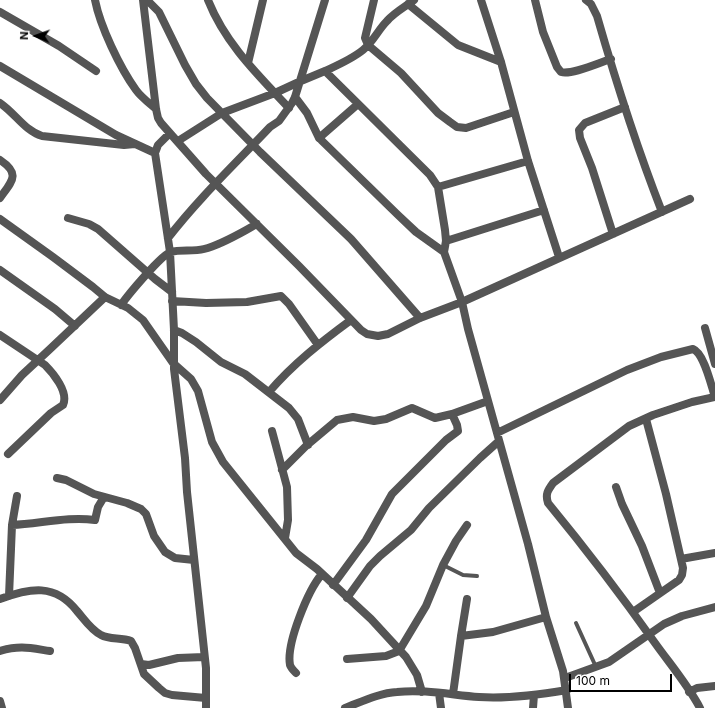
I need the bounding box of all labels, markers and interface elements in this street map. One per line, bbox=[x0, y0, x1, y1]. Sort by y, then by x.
north arrow bbox=[16, 16, 56, 56]
text: N bbox=[17, 31, 31, 40]
scale bar bbox=[571, 666, 674, 692]
text: 100 m bbox=[576, 673, 610, 688]

